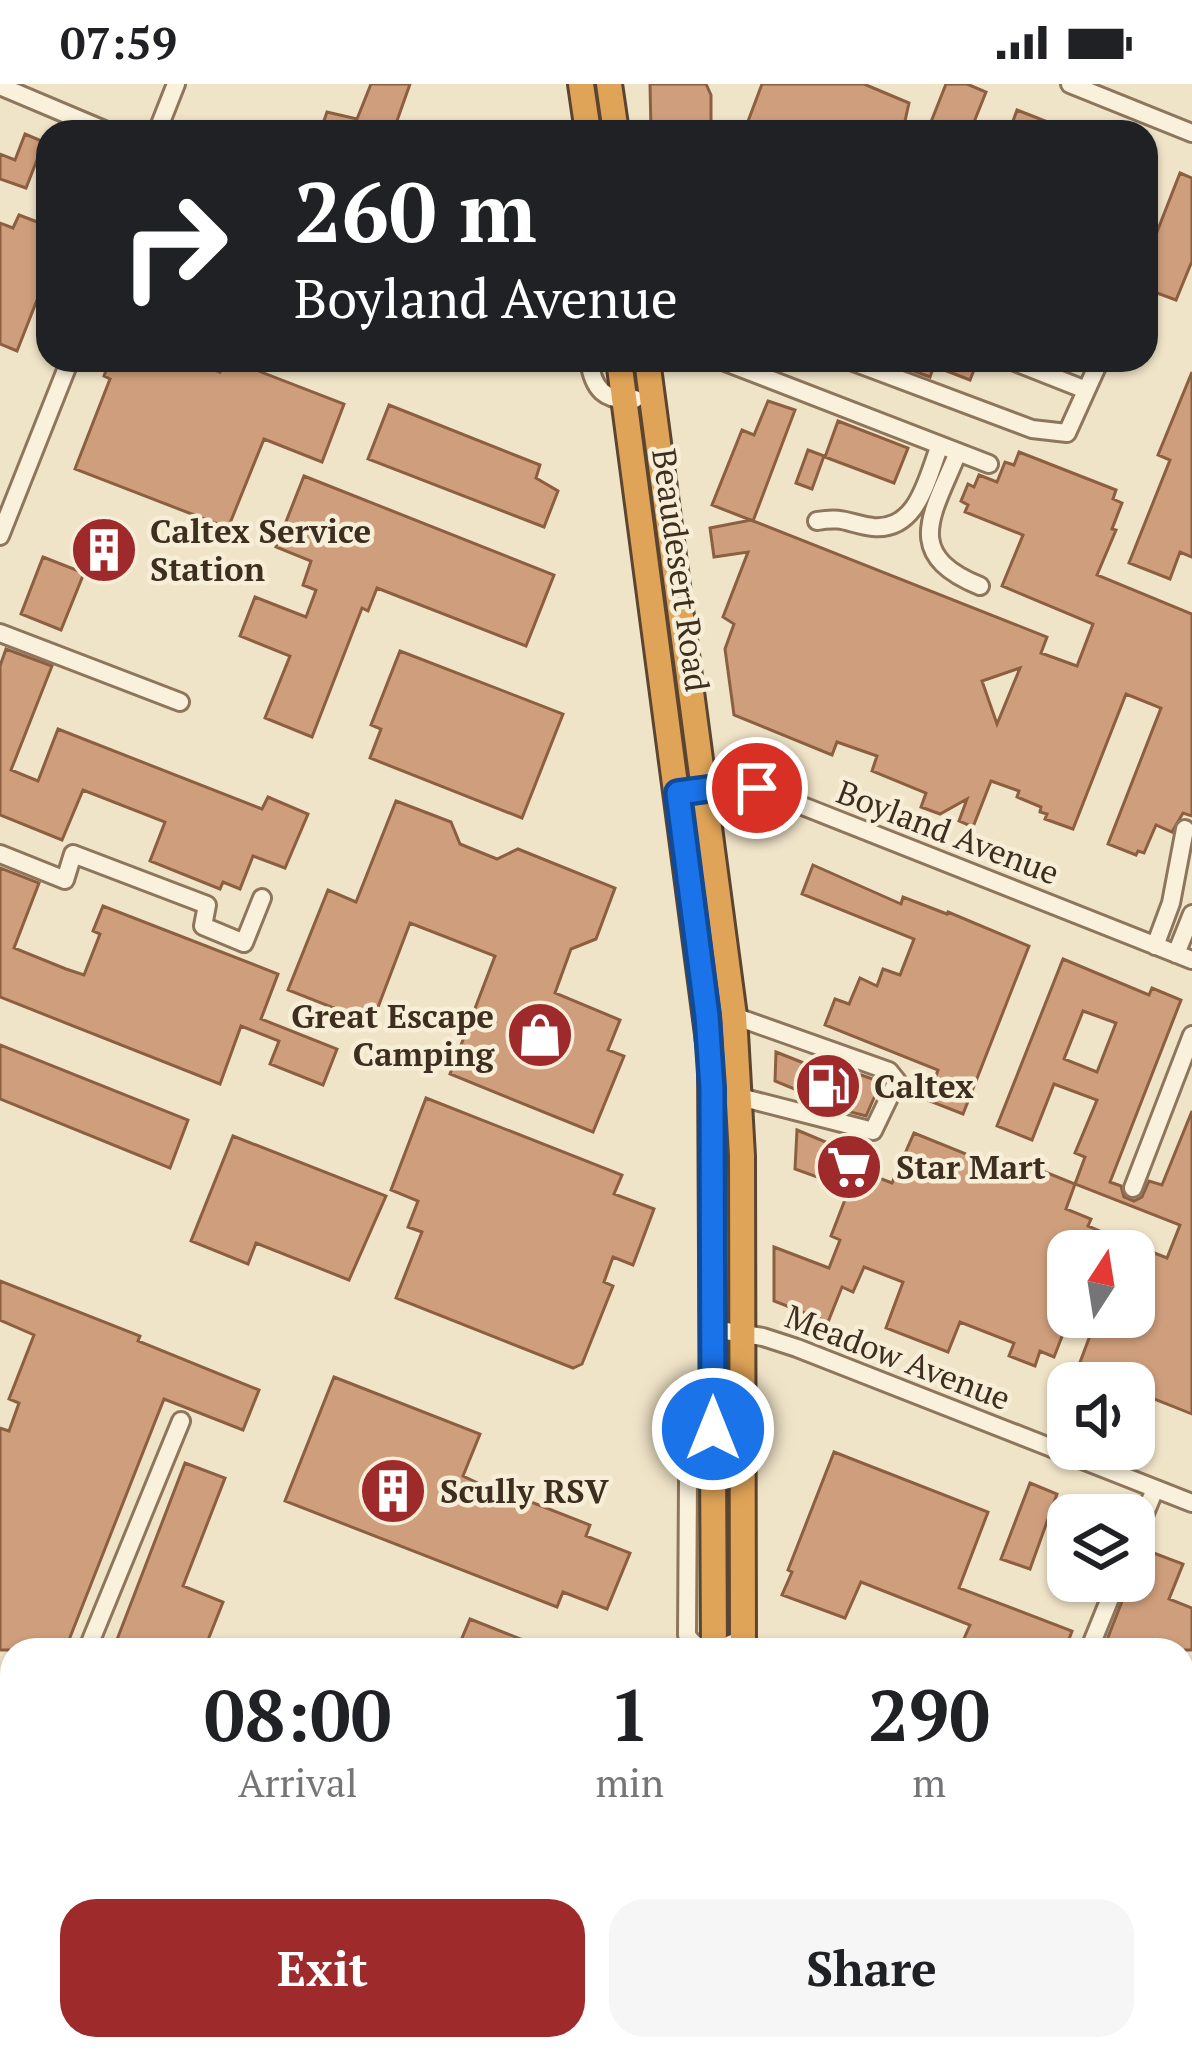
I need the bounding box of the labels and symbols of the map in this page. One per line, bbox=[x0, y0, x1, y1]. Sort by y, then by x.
street label: Beaudesert Road bbox=[643, 446, 720, 694]
place label: Caltex Service Station bbox=[150, 509, 371, 590]
building icon: Caltex Service Station bbox=[69, 515, 139, 585]
pin bbox=[706, 737, 808, 839]
street label: Boyland Avenue bbox=[831, 769, 1065, 894]
place label: Great Escape Camping bbox=[291, 994, 495, 1075]
shop icon: Great Escape Camping bbox=[505, 1000, 575, 1070]
fuel station icon: Caltex bbox=[793, 1051, 863, 1121]
place label: Caltex bbox=[874, 1064, 974, 1107]
supermarket icon: Star Mart bbox=[814, 1132, 884, 1202]
place label: Star Mart bbox=[896, 1145, 1046, 1188]
north arrow bbox=[1047, 1230, 1155, 1338]
street label: Meadow Avenue bbox=[780, 1294, 1017, 1419]
position arrow bbox=[650, 1366, 776, 1492]
building icon: Scully RSV bbox=[358, 1456, 428, 1526]
place label: Scully RSV bbox=[440, 1469, 610, 1512]

